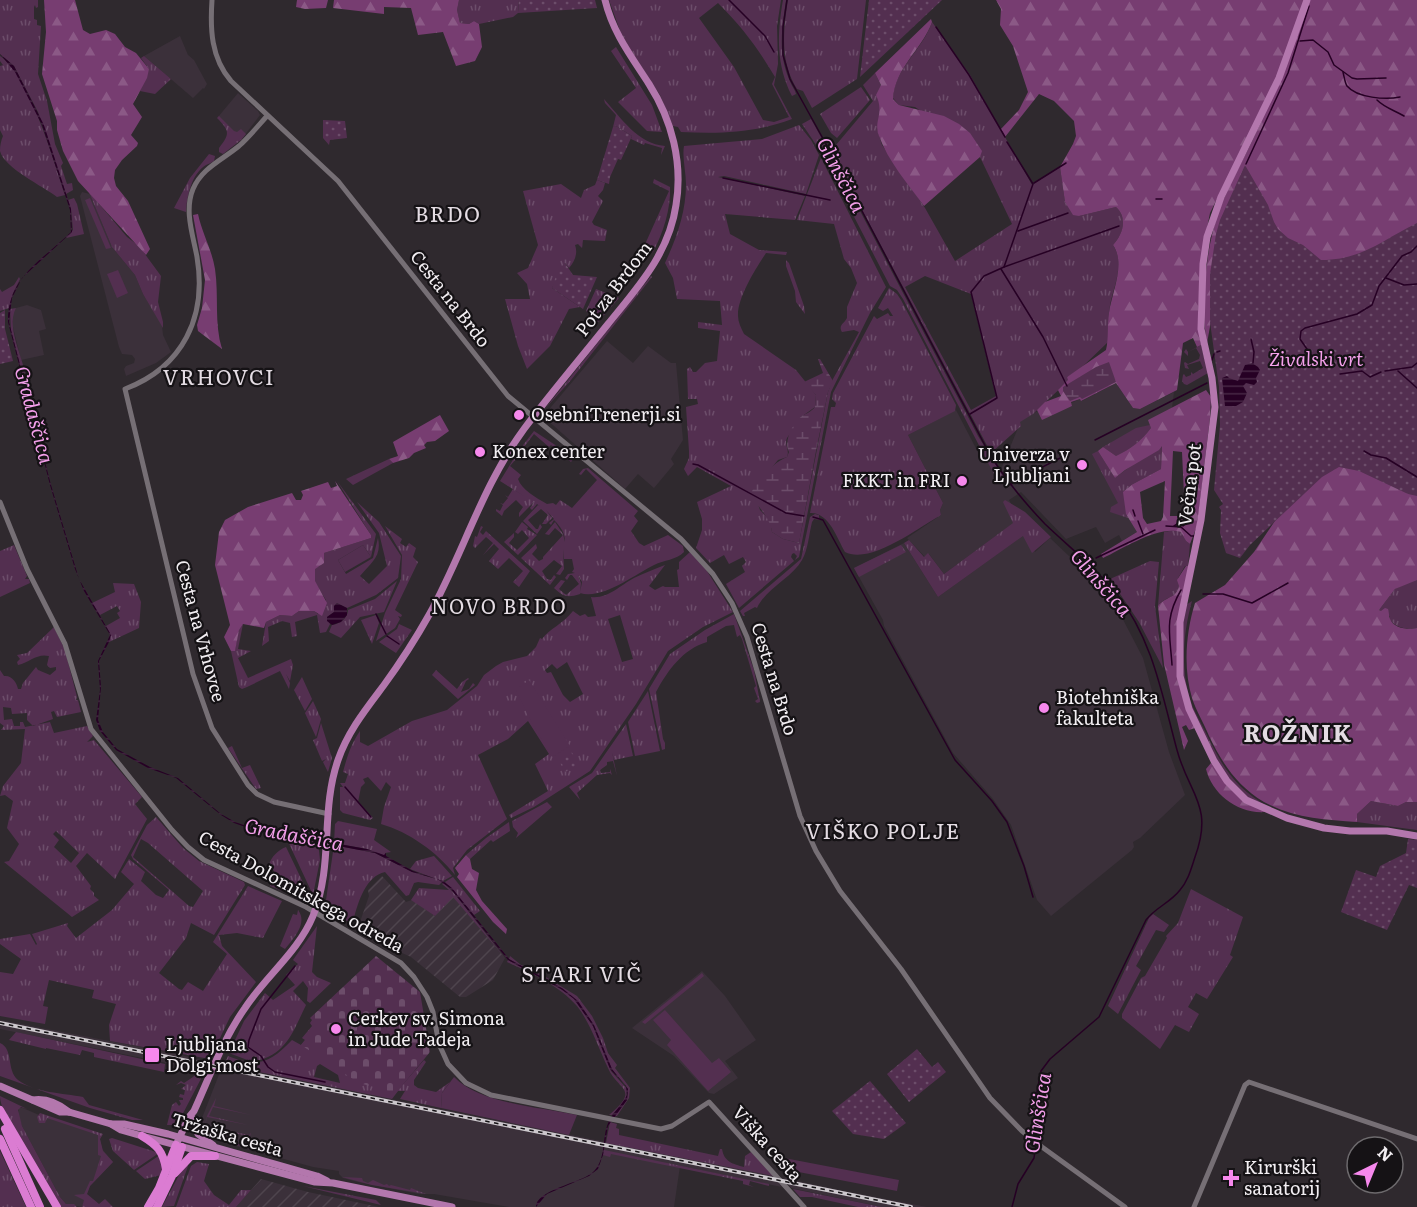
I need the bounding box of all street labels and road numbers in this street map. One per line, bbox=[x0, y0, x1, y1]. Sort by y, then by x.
street label: Pot za Brdom bbox=[568, 235, 658, 341]
street label: Cesta na Brdo bbox=[405, 244, 498, 352]
street label: Večna pot bbox=[1170, 441, 1207, 528]
street label: Cesta na Vrhovce bbox=[170, 557, 233, 705]
street label: Cesta na Brdo bbox=[745, 619, 805, 738]
street label: Cesta Dolomitskega odreda bbox=[194, 823, 410, 959]
street label: Viška cesta bbox=[727, 1099, 810, 1187]
street label: Tržaška cesta bbox=[169, 1105, 287, 1162]

